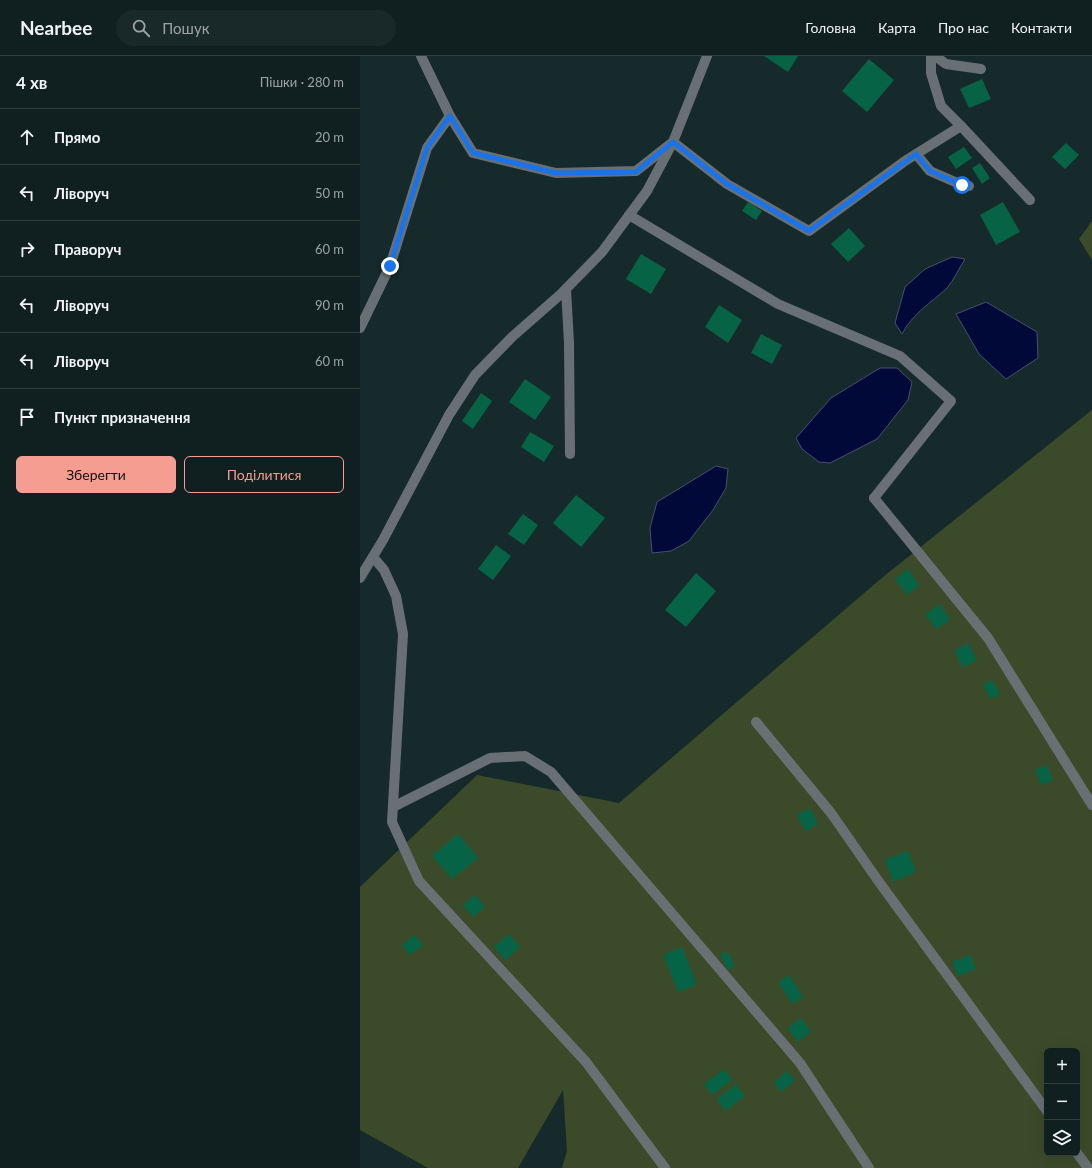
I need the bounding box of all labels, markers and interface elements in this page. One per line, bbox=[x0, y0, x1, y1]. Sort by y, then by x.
search box bbox=[116, 10, 396, 46]
text: Nearbee bbox=[20, 16, 92, 39]
icon: search bbox=[130, 17, 152, 39]
text: Пошук bbox=[162, 19, 209, 37]
text: Головна bbox=[805, 19, 856, 36]
text: Карта bbox=[878, 19, 916, 36]
text: Про нас bbox=[938, 19, 989, 36]
text: Контакти bbox=[1011, 19, 1072, 36]
text: 4 хв bbox=[16, 72, 47, 93]
text: Пішки · 280 m bbox=[260, 74, 344, 90]
icon: ahead bbox=[16, 126, 38, 148]
text: Прямо bbox=[54, 128, 100, 146]
text: 20 m bbox=[315, 129, 344, 145]
route start bbox=[953, 176, 971, 194]
icon: left bbox=[16, 182, 38, 204]
text: Ліворуч bbox=[54, 184, 109, 202]
text: 50 m bbox=[315, 185, 344, 201]
icon: right bbox=[16, 238, 38, 260]
text: Праворуч bbox=[54, 240, 121, 258]
text: 60 m bbox=[315, 241, 344, 257]
route end bbox=[381, 257, 399, 275]
icon: left bbox=[16, 294, 38, 316]
text: Ліворуч bbox=[54, 296, 109, 314]
text: 90 m bbox=[315, 297, 344, 313]
icon: left bbox=[16, 350, 38, 372]
text: Ліворуч bbox=[54, 352, 109, 370]
text: 60 m bbox=[315, 353, 344, 369]
icon: arrive bbox=[16, 406, 38, 428]
text: Пункт призначення bbox=[54, 408, 190, 426]
button: Зберегти bbox=[16, 456, 176, 493]
button: Поділитися bbox=[184, 456, 344, 493]
map controls bbox=[1044, 1048, 1080, 1156]
button: + bbox=[1044, 1048, 1080, 1084]
button: − bbox=[1044, 1084, 1080, 1120]
button: layers bbox=[1044, 1120, 1080, 1156]

